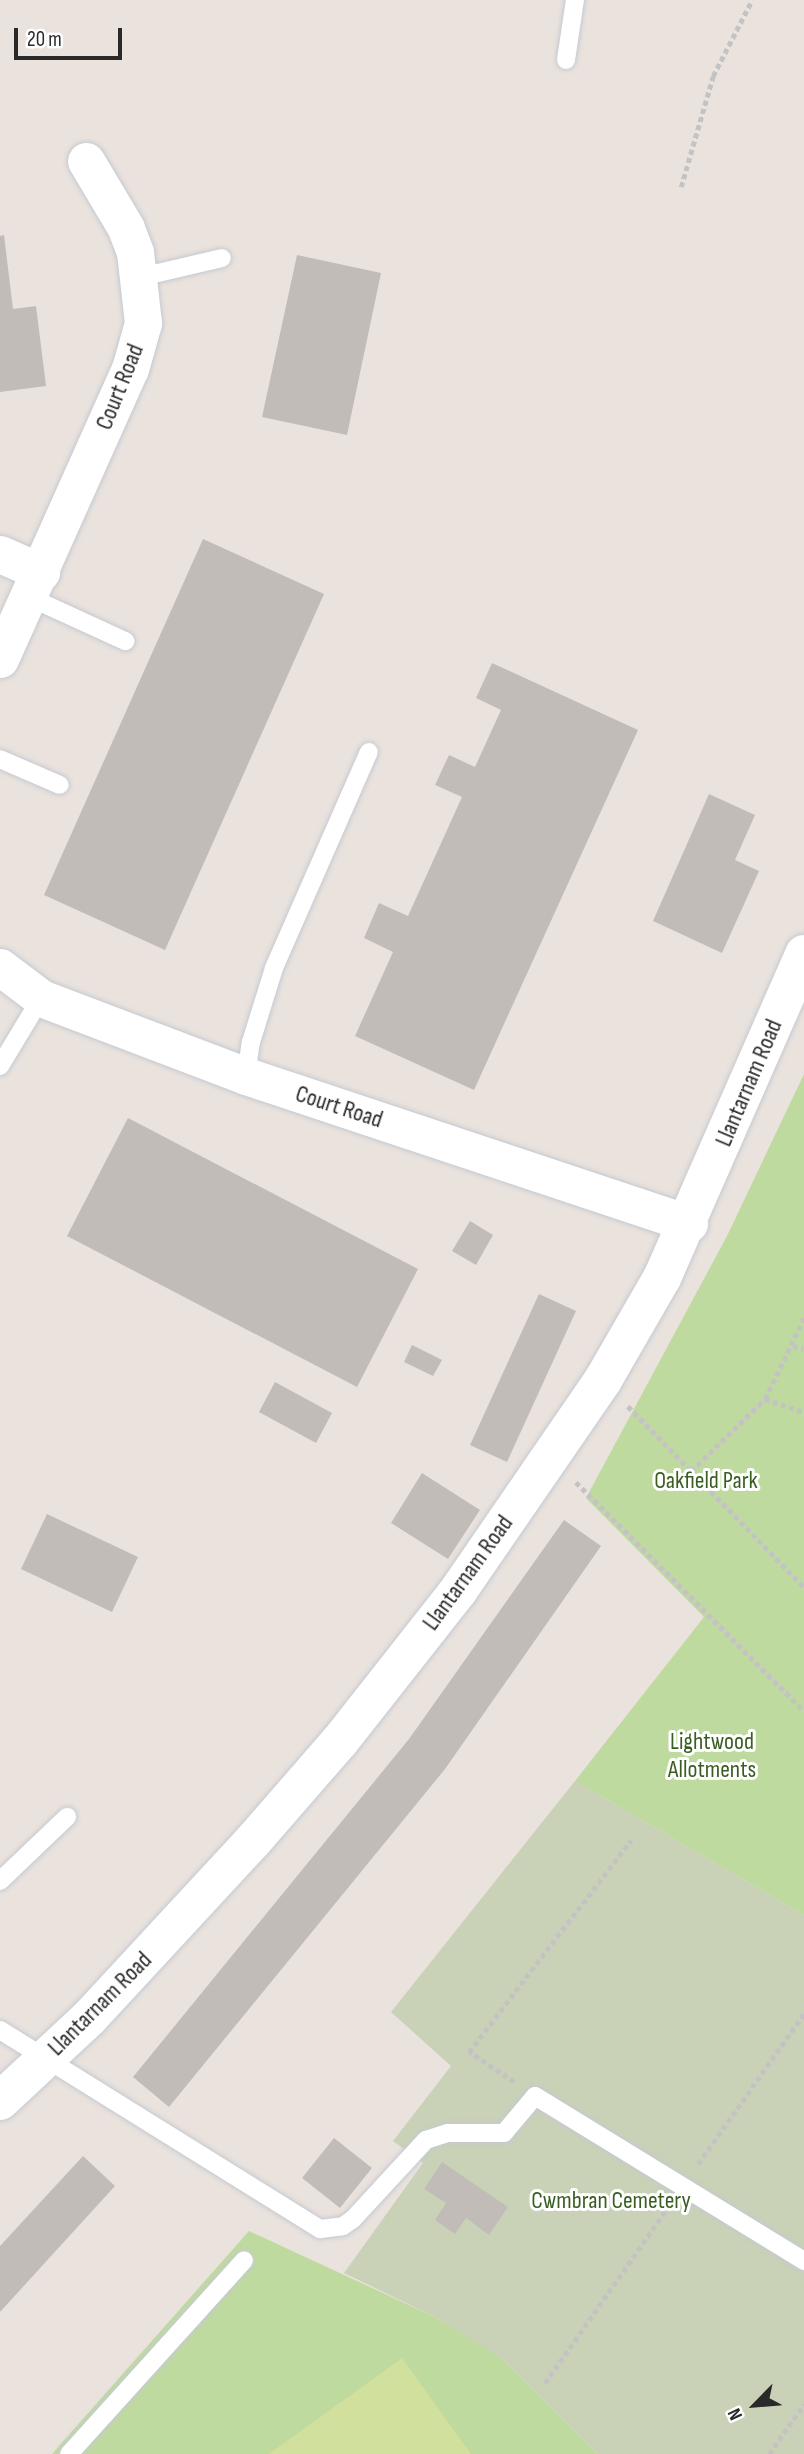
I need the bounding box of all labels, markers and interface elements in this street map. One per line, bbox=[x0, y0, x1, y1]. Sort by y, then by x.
scale bar bbox=[18, 14, 126, 58]
text: 20 m bbox=[27, 27, 62, 52]
street label: Court Road bbox=[90, 340, 150, 434]
street label: Llantarnam Road bbox=[709, 1015, 789, 1151]
street label: Court Road bbox=[292, 1079, 386, 1135]
park label: Oakfield Park bbox=[654, 1467, 758, 1495]
street label: Llantarnam Road bbox=[417, 1510, 519, 1636]
park label: Lightwood Allotments bbox=[668, 1728, 756, 1784]
street label: Llantarnam Road bbox=[42, 1946, 158, 2062]
park label: Cwmbran Cemetery bbox=[531, 2187, 691, 2215]
north arrow bbox=[720, 2370, 790, 2440]
text: N bbox=[723, 2405, 748, 2424]

